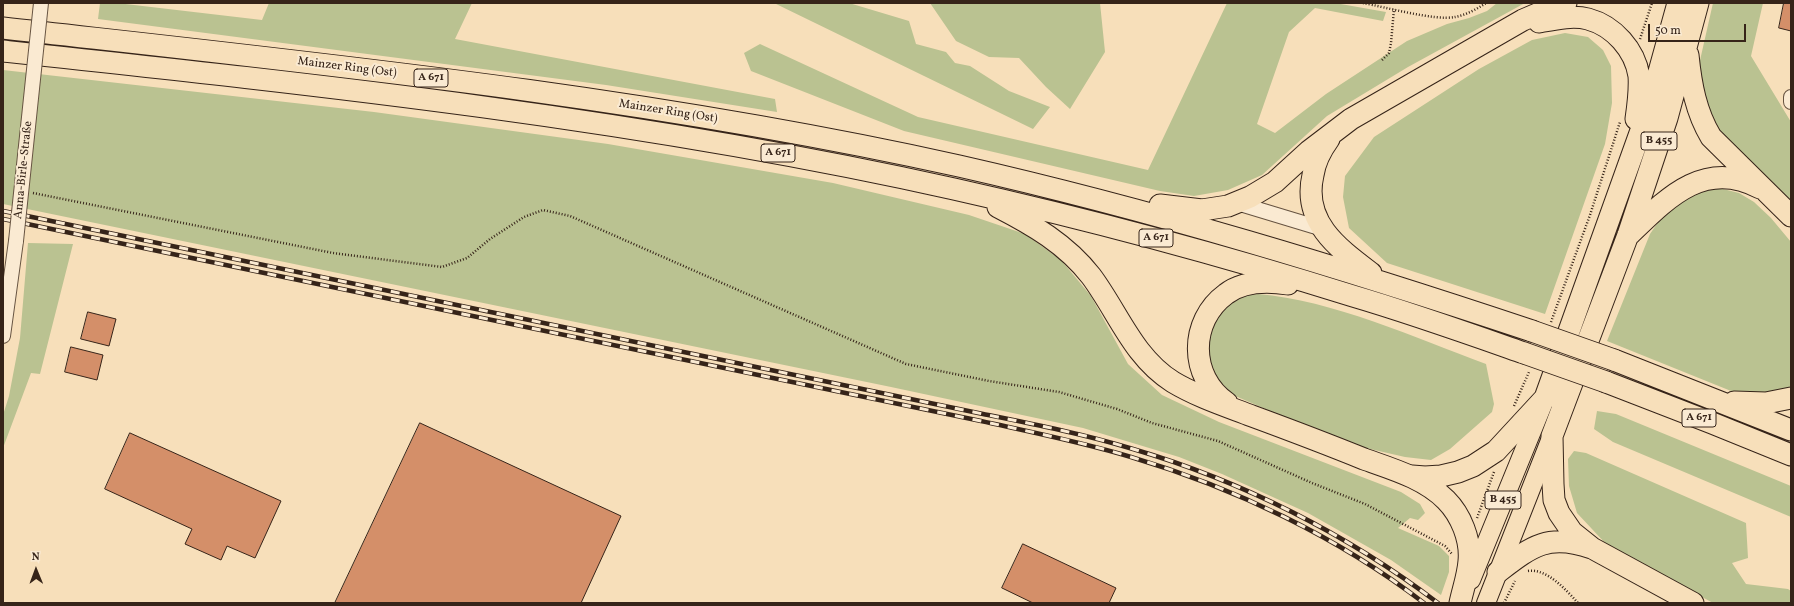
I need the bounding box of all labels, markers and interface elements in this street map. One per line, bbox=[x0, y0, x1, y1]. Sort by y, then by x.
scale bar bbox=[1650, 16, 1748, 42]
text: 50 m bbox=[1655, 23, 1681, 39]
street label: Mainzer Ring (Ost) bbox=[297, 55, 397, 81]
road number: A 671 bbox=[414, 69, 448, 87]
street label: Mainzer Ring (Ost) bbox=[618, 97, 718, 127]
street label: Anna-Birle-Straße bbox=[12, 120, 36, 220]
road number: B 455 bbox=[1641, 132, 1677, 150]
road number: A 671 bbox=[761, 144, 795, 162]
road number: A 671 bbox=[1139, 229, 1173, 247]
road number: A 671 bbox=[1682, 409, 1716, 427]
road number: B 455 bbox=[1485, 491, 1521, 509]
north arrow bbox=[16, 550, 56, 590]
text: N bbox=[32, 550, 40, 565]

